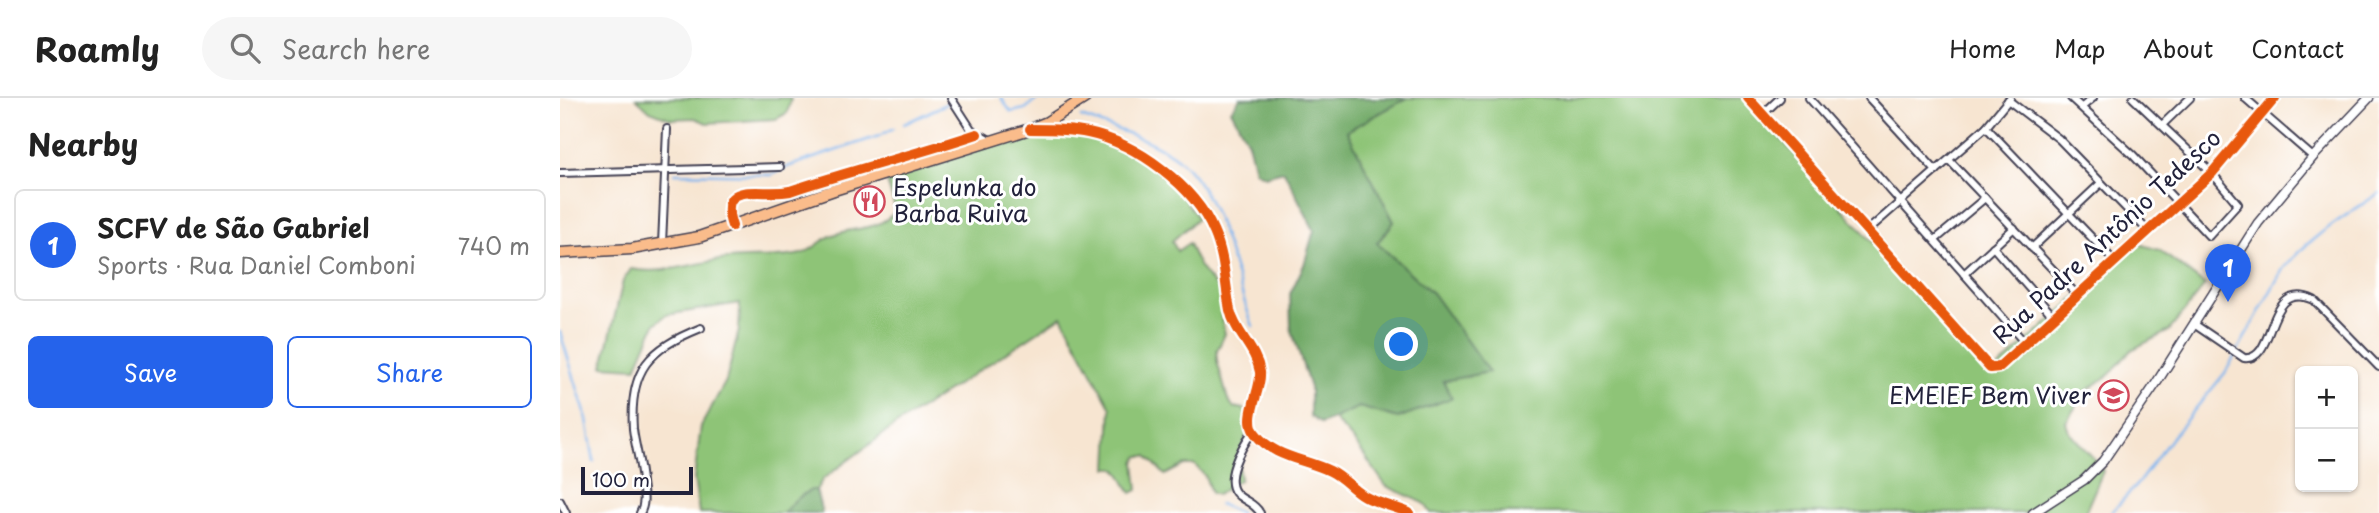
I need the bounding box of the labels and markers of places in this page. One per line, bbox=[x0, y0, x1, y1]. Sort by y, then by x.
place label: Espelunka do Barba Ruiva bbox=[893, 169, 1037, 230]
restaurant icon: Espelunka do Barba Ruiva bbox=[853, 184, 887, 218]
pin: 1 bbox=[2205, 244, 2251, 302]
place label: EMEIEF Bem Viver bbox=[1889, 377, 2092, 412]
school or university icon: EMEIEF Bem Viver bbox=[2097, 379, 2131, 413]

